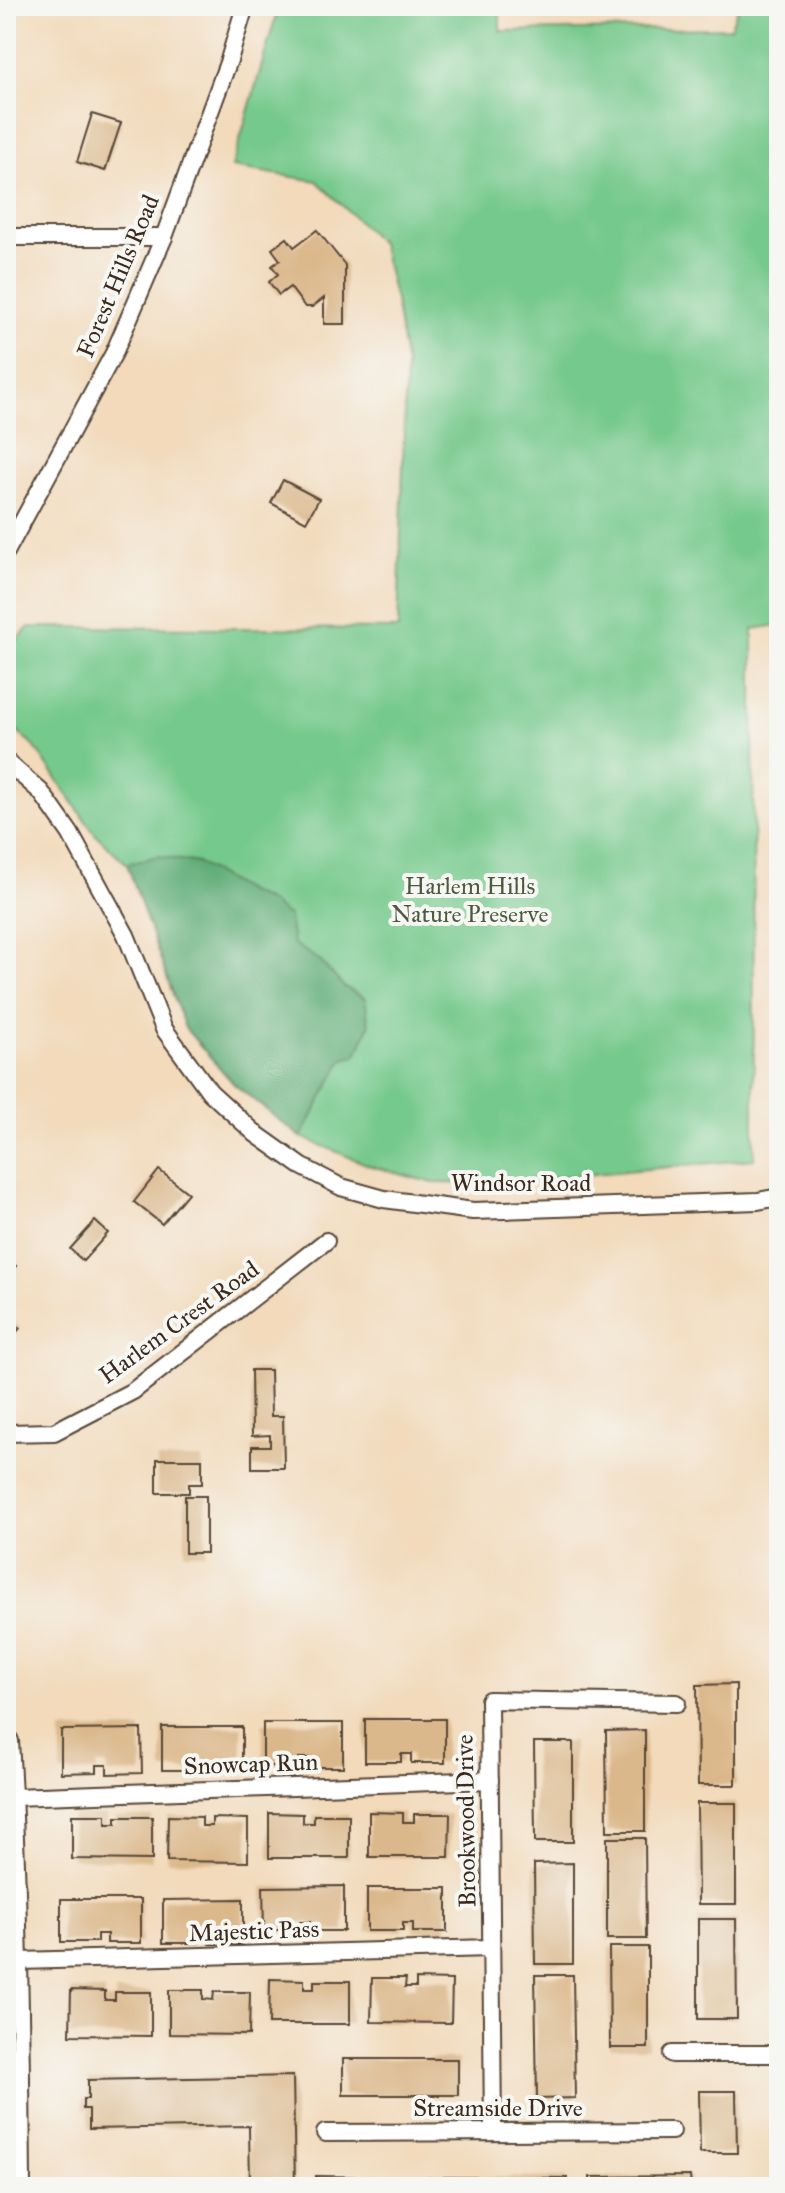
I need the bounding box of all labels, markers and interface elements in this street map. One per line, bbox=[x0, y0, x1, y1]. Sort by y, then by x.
street label: Forest Hills Road bbox=[70, 190, 166, 362]
park label: Harlem Hills Nature Preserve bbox=[392, 871, 548, 929]
street label: Windsor Road bbox=[451, 1168, 591, 1198]
street label: Harlem Crest Road bbox=[93, 1254, 265, 1390]
street label: Brookwood Drive bbox=[449, 1734, 483, 1908]
street label: Snowcap Run bbox=[183, 1747, 319, 1781]
street label: Majestic Pass bbox=[188, 1914, 320, 1948]
street label: Streamside Drive bbox=[413, 2093, 583, 2123]

